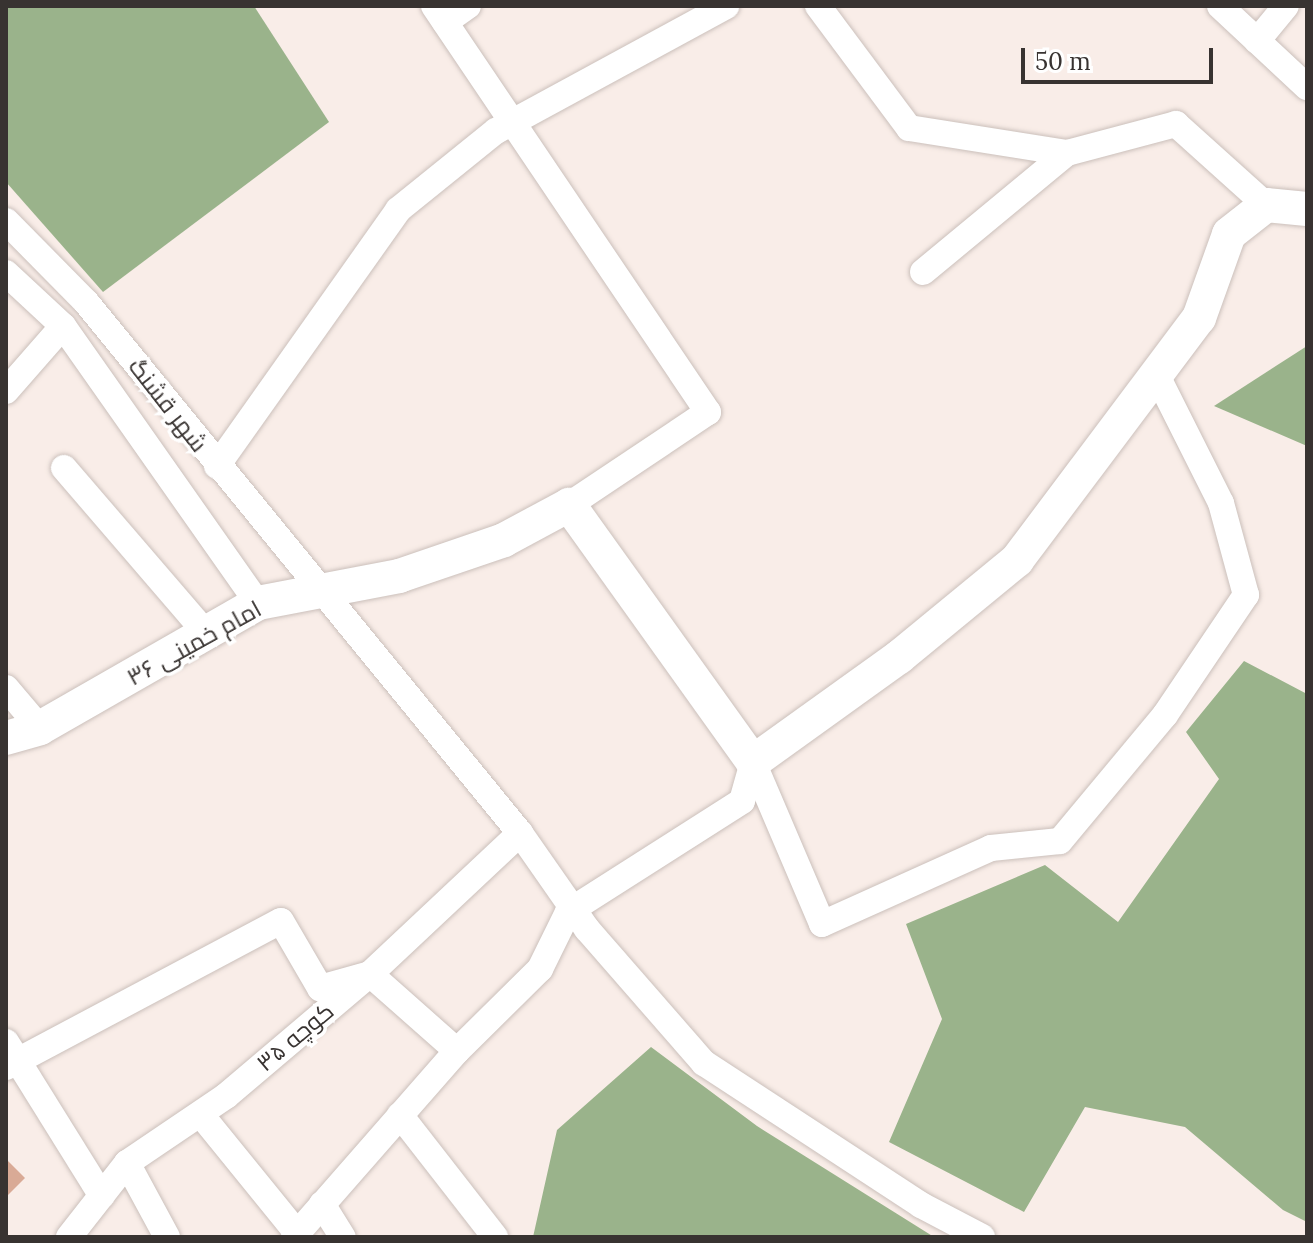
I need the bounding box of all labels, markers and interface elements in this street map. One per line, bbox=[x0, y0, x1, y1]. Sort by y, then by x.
scale bar bbox=[1025, 32, 1217, 82]
text: 50 m bbox=[1035, 46, 1091, 77]
street label: شهر قشنگ bbox=[122, 352, 214, 458]
street label: ۳۶ امام خمینی bbox=[122, 594, 266, 692]
street label: کوچه ۳۵ bbox=[251, 996, 339, 1078]

